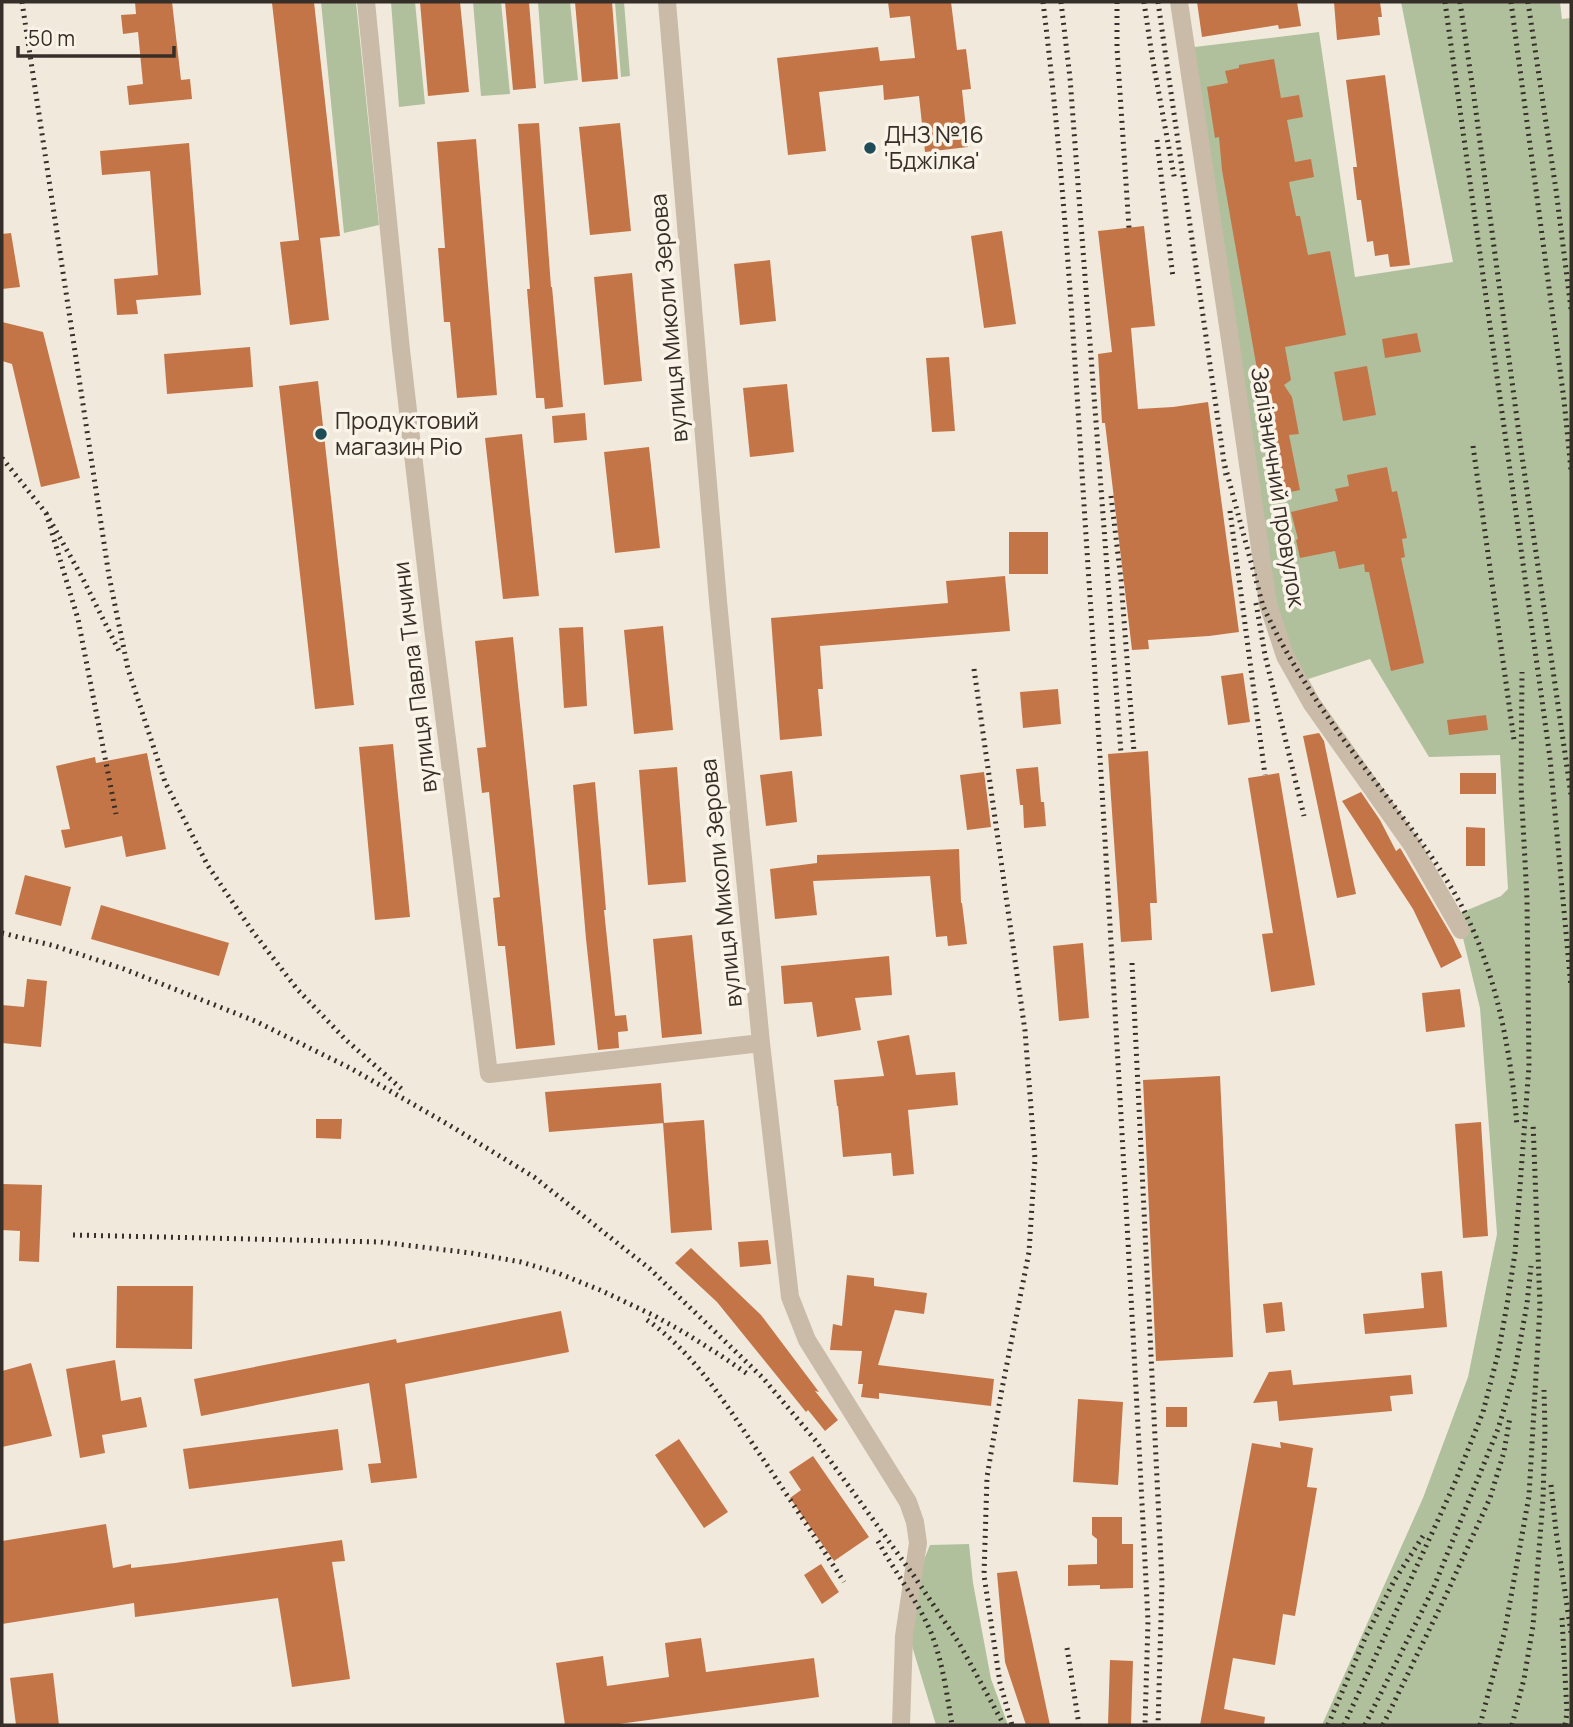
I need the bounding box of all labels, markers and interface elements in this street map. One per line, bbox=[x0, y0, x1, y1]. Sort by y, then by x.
scale bar bbox=[18, 14, 173, 58]
text: 50 m bbox=[28, 24, 75, 52]
place label: ДНЗ №16 'Бджілка' bbox=[884, 118, 984, 176]
marker: ДНЗ №16 'Бджілка' bbox=[862, 140, 878, 156]
street label: вулиця Миколи Зерова bbox=[641, 192, 695, 444]
street label: Залізничний провулок bbox=[1244, 364, 1314, 610]
place label: Продуктовий магазин Ріо bbox=[335, 404, 479, 462]
marker: Продуктовий магазин Ріо bbox=[313, 426, 329, 442]
street label: вулиця Павла Тичини bbox=[384, 560, 444, 794]
street label: вулиця Миколи Зерова bbox=[691, 757, 749, 1009]

